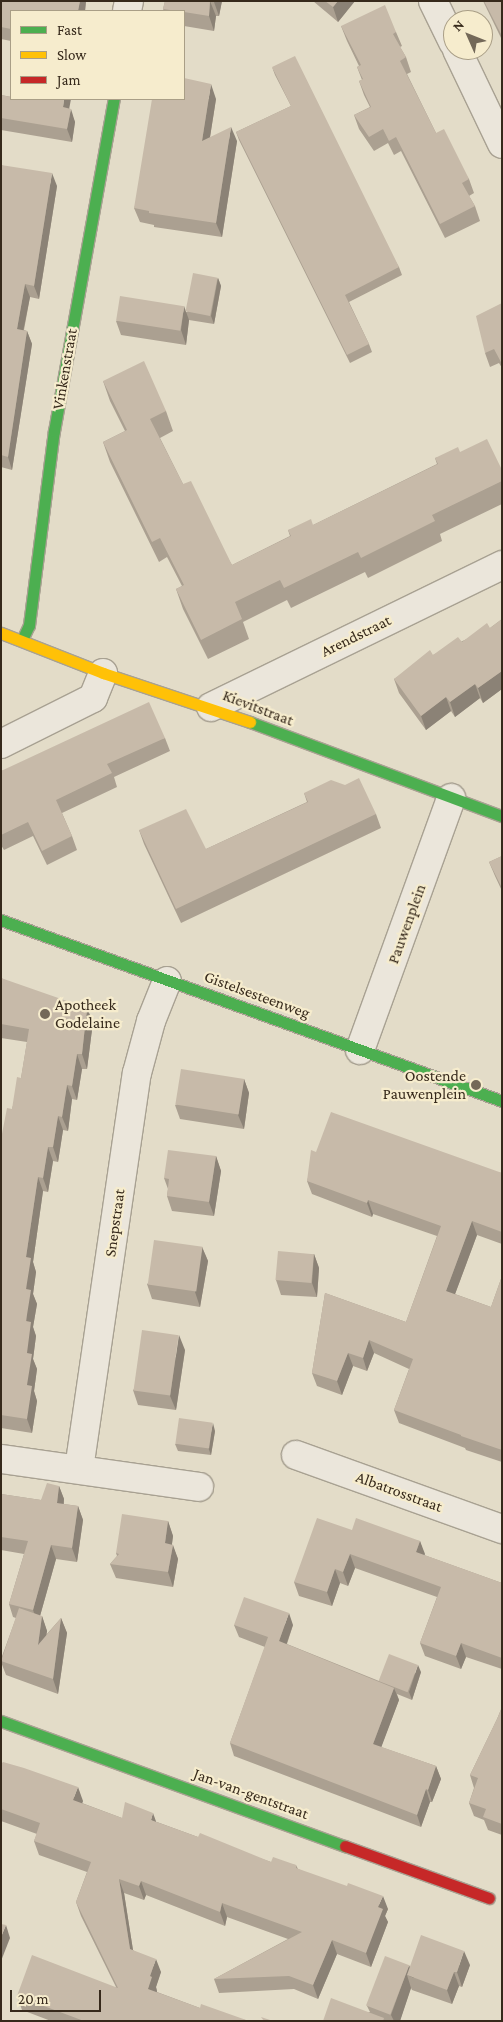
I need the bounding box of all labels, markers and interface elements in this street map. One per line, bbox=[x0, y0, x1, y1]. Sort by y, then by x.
legend bbox=[10, 10, 185, 100]
north arrow bbox=[443, 10, 493, 60]
text: N bbox=[449, 16, 467, 34]
text: Fast bbox=[57, 22, 82, 38]
text: Slow bbox=[57, 47, 86, 63]
text: Jam bbox=[57, 72, 80, 88]
street label: Vinkenstraat bbox=[48, 327, 82, 411]
street label: Arendstraat bbox=[318, 611, 394, 661]
street label: Kievitstraat bbox=[220, 686, 296, 730]
street label: Pauwenplein bbox=[384, 882, 430, 966]
street label: Gistelsesteenweg bbox=[202, 967, 312, 1023]
place label: Apotheek Godelaine bbox=[55, 995, 120, 1033]
marker: Apotheek Godelaine bbox=[39, 1008, 51, 1020]
place label: Oostende Pauwenplein bbox=[383, 1066, 466, 1104]
marker: Oostende Pauwenplein bbox=[470, 1079, 482, 1091]
street label: Snepstraat bbox=[101, 1188, 129, 1258]
street label: Albatrosstraat bbox=[353, 1467, 445, 1517]
street label: Jan-van-gentstraat bbox=[191, 1764, 311, 1824]
scale bar bbox=[12, 1980, 104, 2012]
text: 20 m bbox=[18, 1991, 49, 2007]

